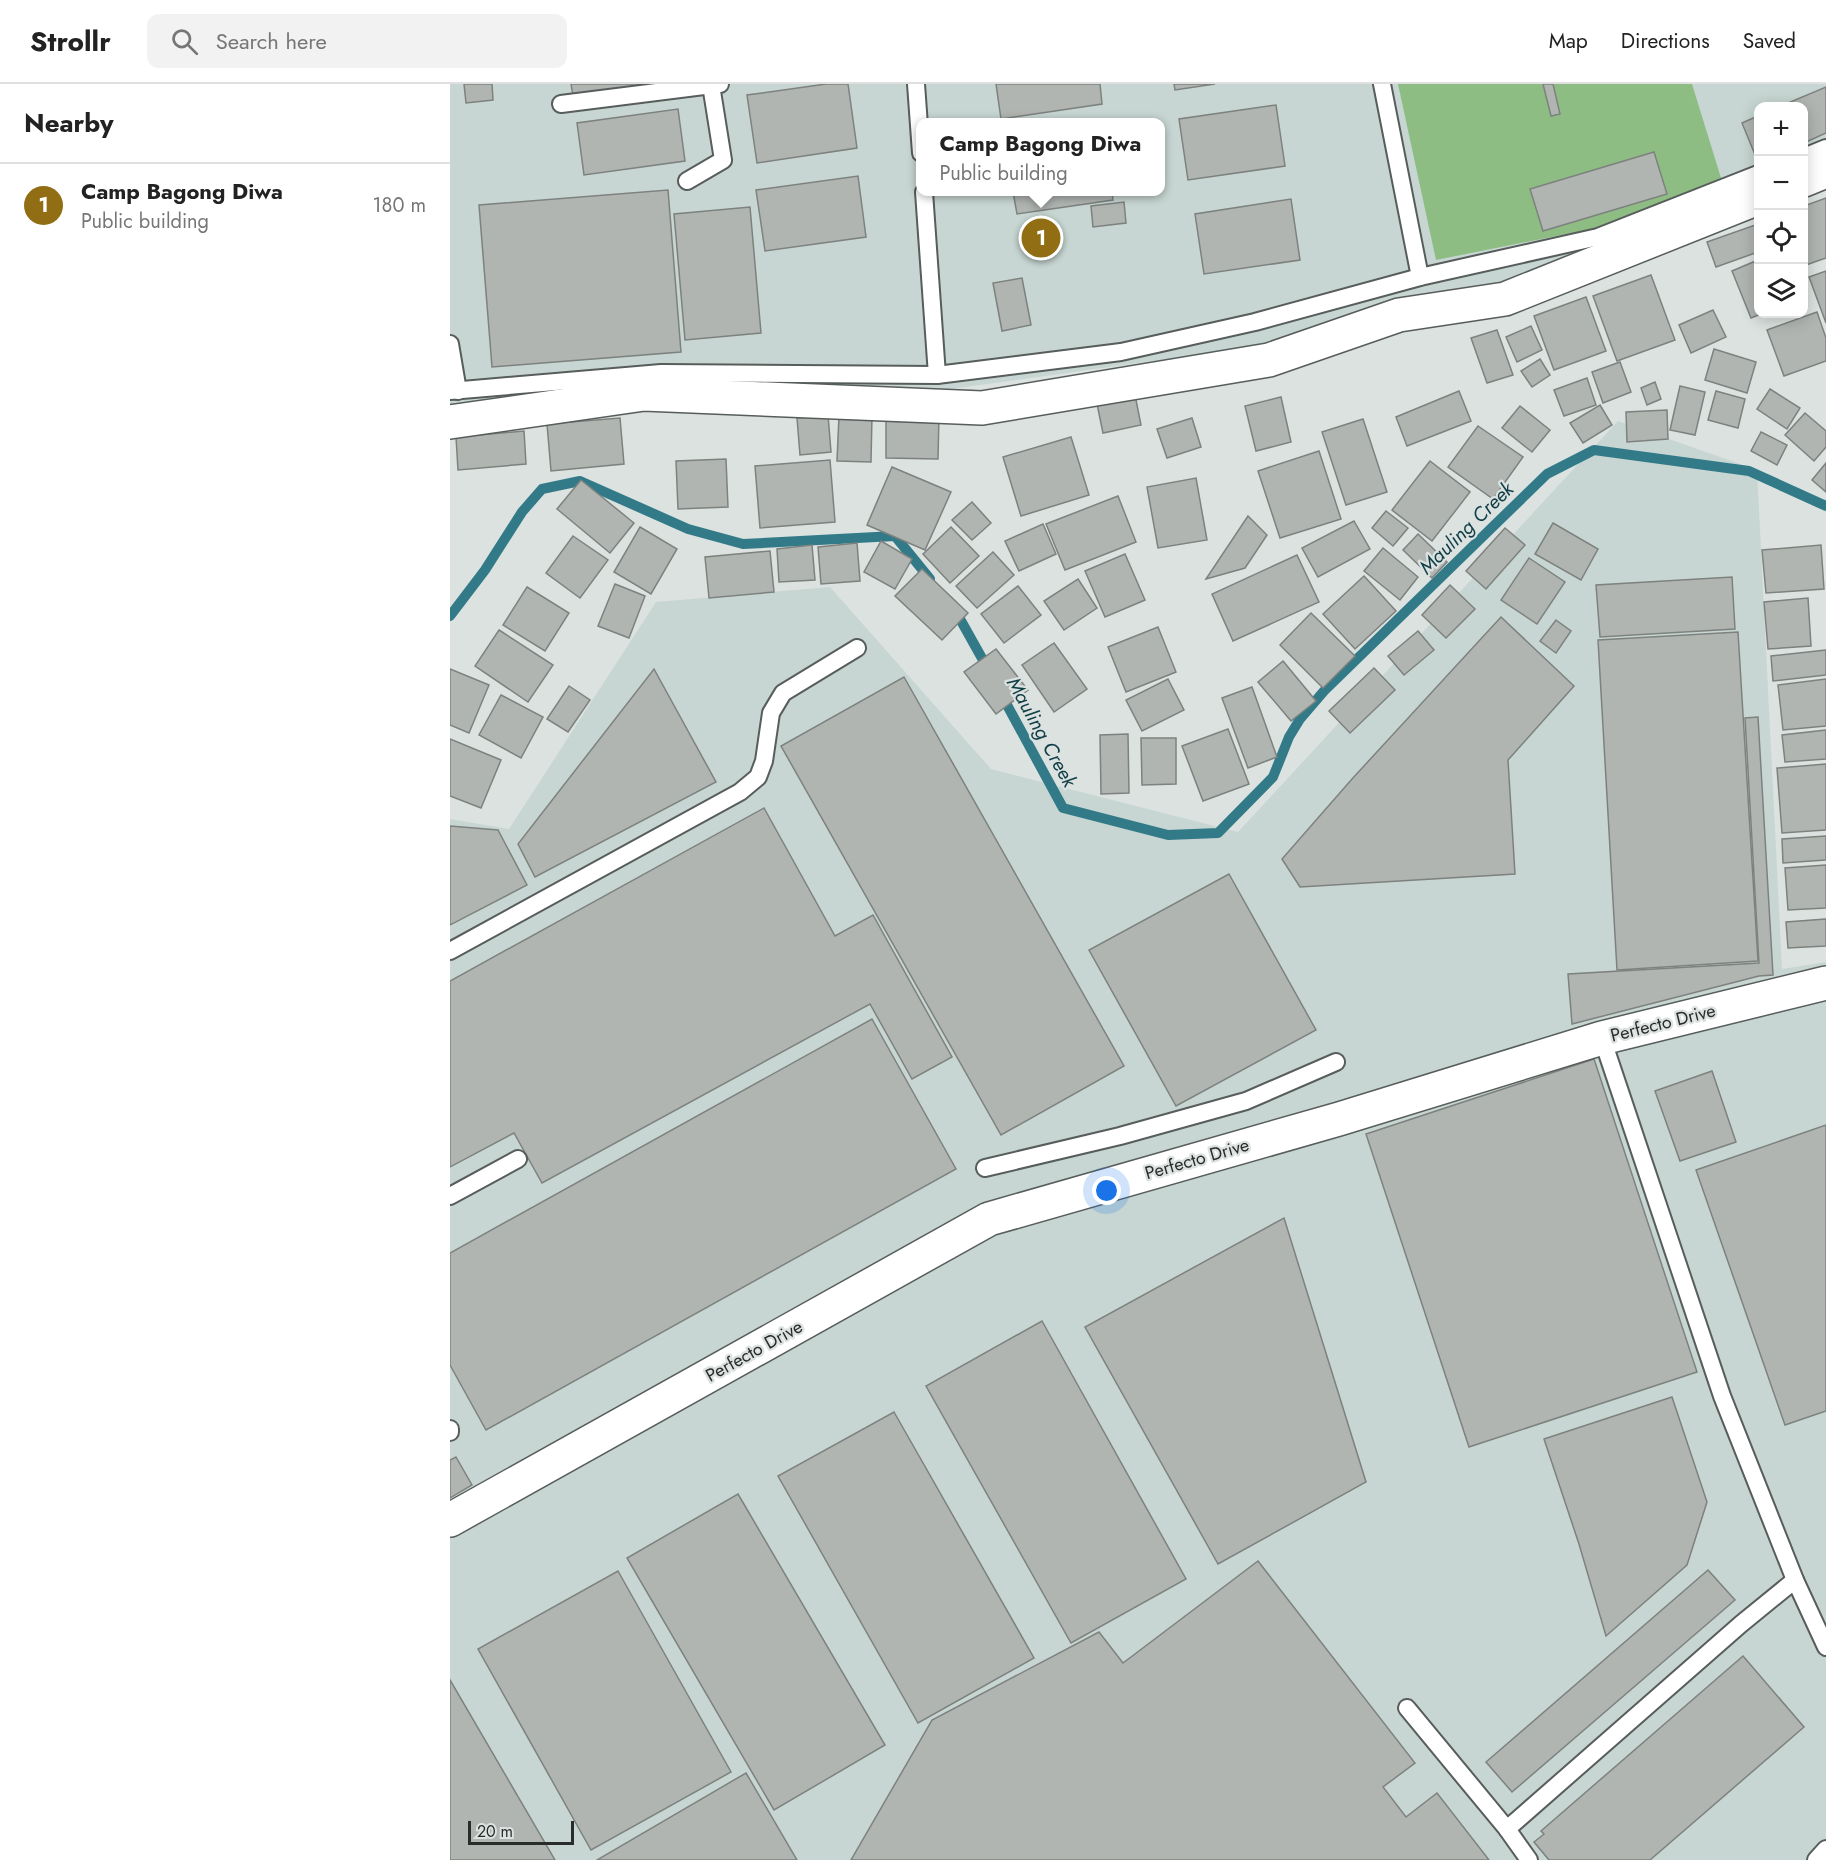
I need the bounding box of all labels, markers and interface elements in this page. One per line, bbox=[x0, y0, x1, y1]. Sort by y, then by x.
search box bbox=[147, 14, 567, 68]
text: Strollr bbox=[30, 21, 111, 62]
icon: search bbox=[168, 25, 201, 58]
text: Search here bbox=[216, 25, 327, 57]
text: Map bbox=[1549, 26, 1588, 56]
text: Directions bbox=[1621, 26, 1710, 56]
text: Saved bbox=[1743, 26, 1796, 56]
map controls bbox=[1754, 102, 1808, 318]
button: + bbox=[1754, 102, 1808, 156]
text: Nearby bbox=[24, 104, 113, 142]
popup bbox=[916, 118, 1165, 196]
text: Camp Bagong Diwa bbox=[940, 127, 1141, 159]
button: − bbox=[1754, 156, 1808, 210]
text: Public building bbox=[940, 159, 1068, 188]
text: Camp Bagong Diwa bbox=[81, 175, 283, 207]
text: 1 bbox=[38, 191, 49, 220]
text: 180 m bbox=[372, 191, 426, 220]
text: Public building bbox=[81, 207, 209, 236]
button: locate bbox=[1754, 210, 1808, 264]
pin: 1 bbox=[1022, 216, 1060, 260]
button: layers bbox=[1754, 264, 1808, 318]
water label: Mauling Creek bbox=[1412, 475, 1521, 581]
water label: Mauling Creek bbox=[999, 672, 1085, 794]
street label: Perfecto Drive bbox=[1608, 997, 1718, 1049]
street label: Perfecto Drive bbox=[1142, 1132, 1252, 1186]
your location bbox=[1092, 1176, 1121, 1205]
street label: Perfecto Drive bbox=[701, 1314, 807, 1388]
scale bar bbox=[468, 1818, 574, 1846]
text: 20 m bbox=[477, 1820, 513, 1843]

